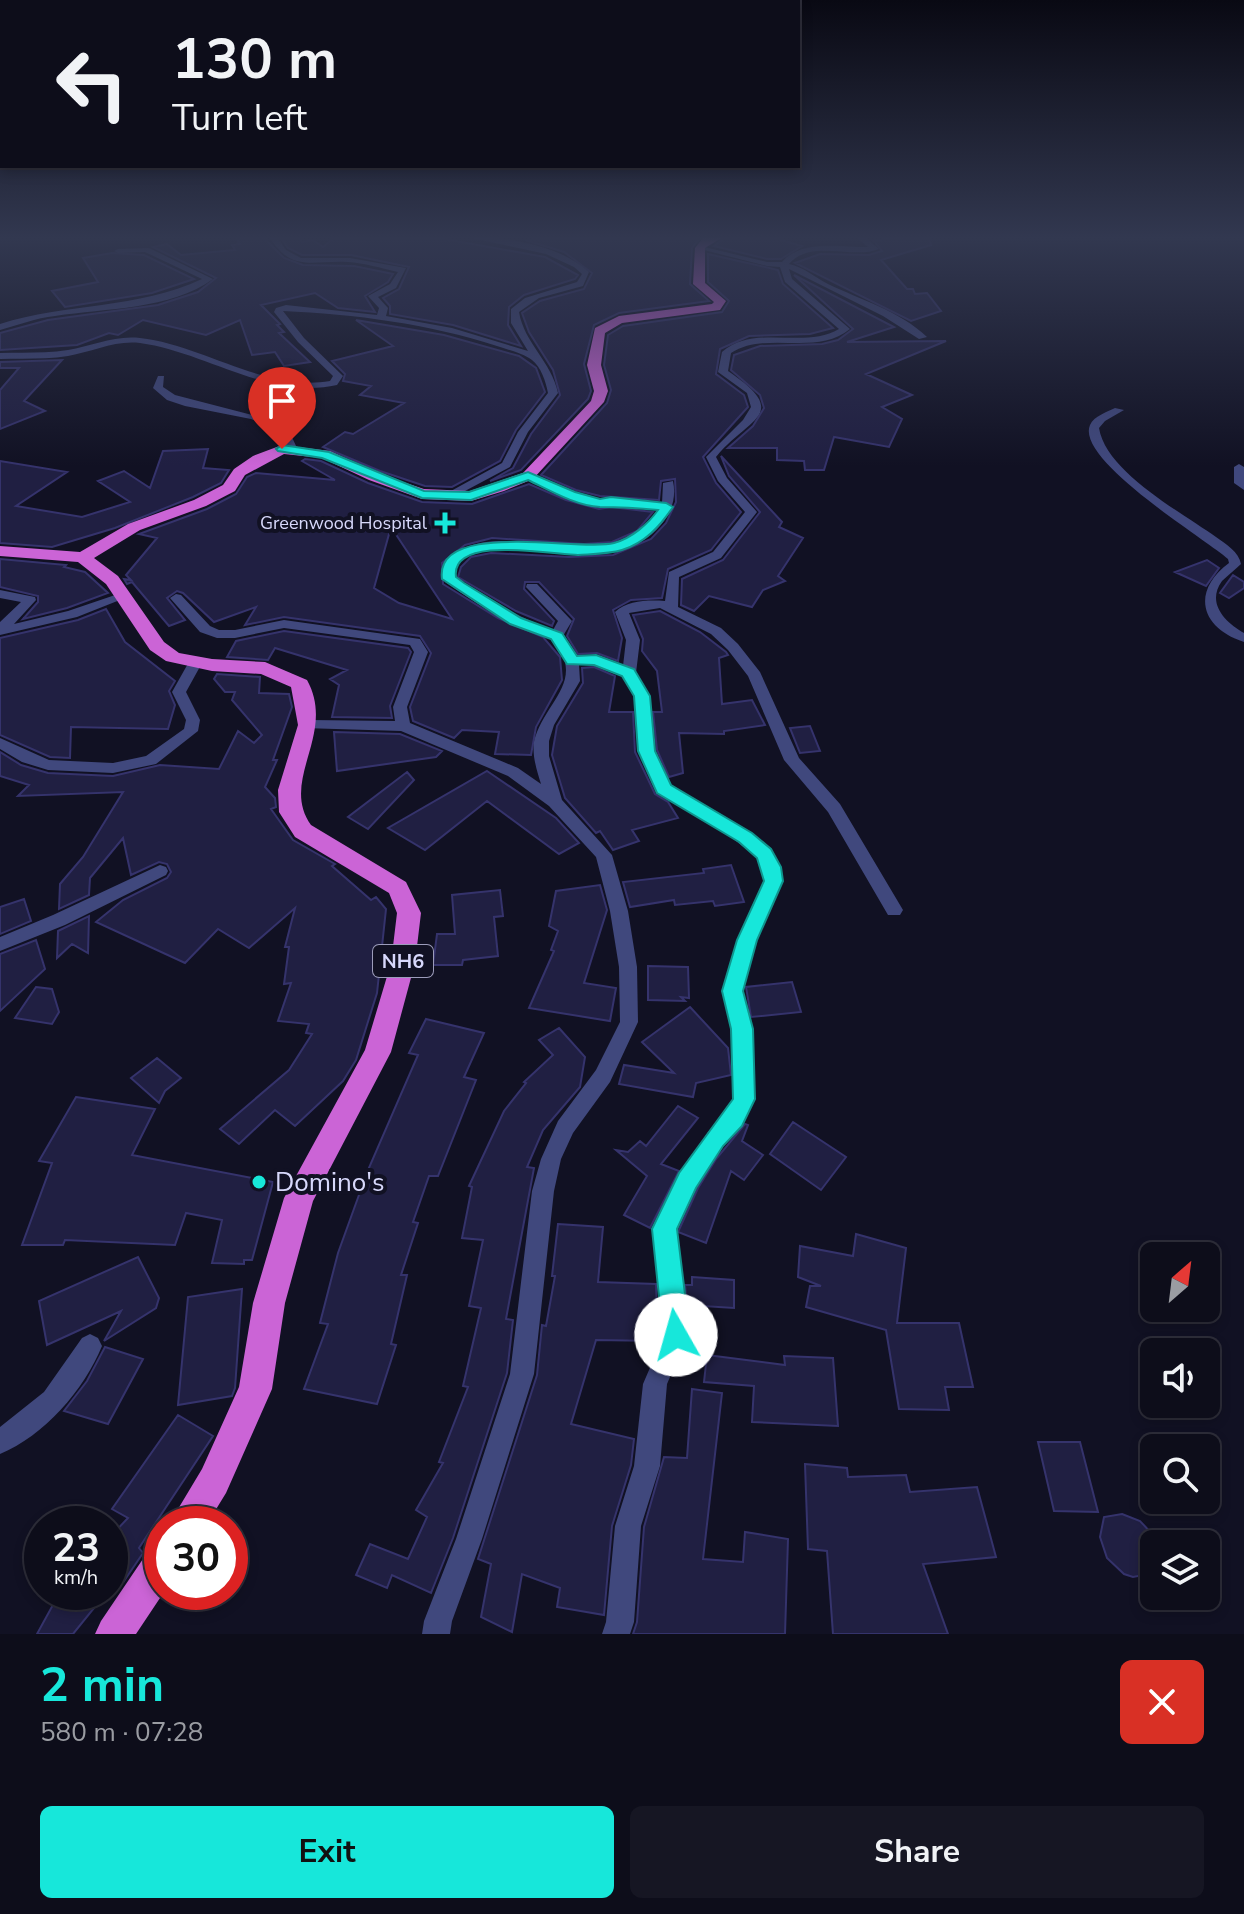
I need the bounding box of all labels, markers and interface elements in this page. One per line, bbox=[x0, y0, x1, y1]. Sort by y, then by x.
text: 130 m bbox=[172, 21, 337, 98]
icon: left bbox=[40, 32, 144, 136]
text: Turn left bbox=[172, 94, 307, 143]
pin bbox=[248, 367, 316, 449]
icon: arrive bbox=[260, 379, 304, 423]
place label: Greenwood Hospital bbox=[260, 511, 428, 535]
marker: Greenwood Hospital bbox=[434, 512, 456, 534]
road number: NH6 bbox=[373, 945, 433, 977]
place label: Domino's bbox=[275, 1165, 385, 1200]
marker: Domino's bbox=[250, 1173, 268, 1191]
north arrow bbox=[1140, 1242, 1220, 1322]
map controls bbox=[1140, 1242, 1220, 1610]
position arrow bbox=[634, 1293, 718, 1377]
button: sound bbox=[1140, 1338, 1220, 1418]
button: search bbox=[1140, 1434, 1220, 1514]
speed limit sign: 30 bbox=[144, 1506, 248, 1610]
text: 23 bbox=[52, 1521, 100, 1575]
button: layers bbox=[1140, 1530, 1220, 1610]
text: km/h bbox=[54, 1564, 98, 1591]
text: 2 min bbox=[40, 1652, 164, 1718]
button: close bbox=[1120, 1660, 1204, 1744]
text: 580 m · 07:28 bbox=[40, 1715, 203, 1750]
button: Exit bbox=[40, 1806, 614, 1898]
button: Share bbox=[630, 1806, 1204, 1898]

